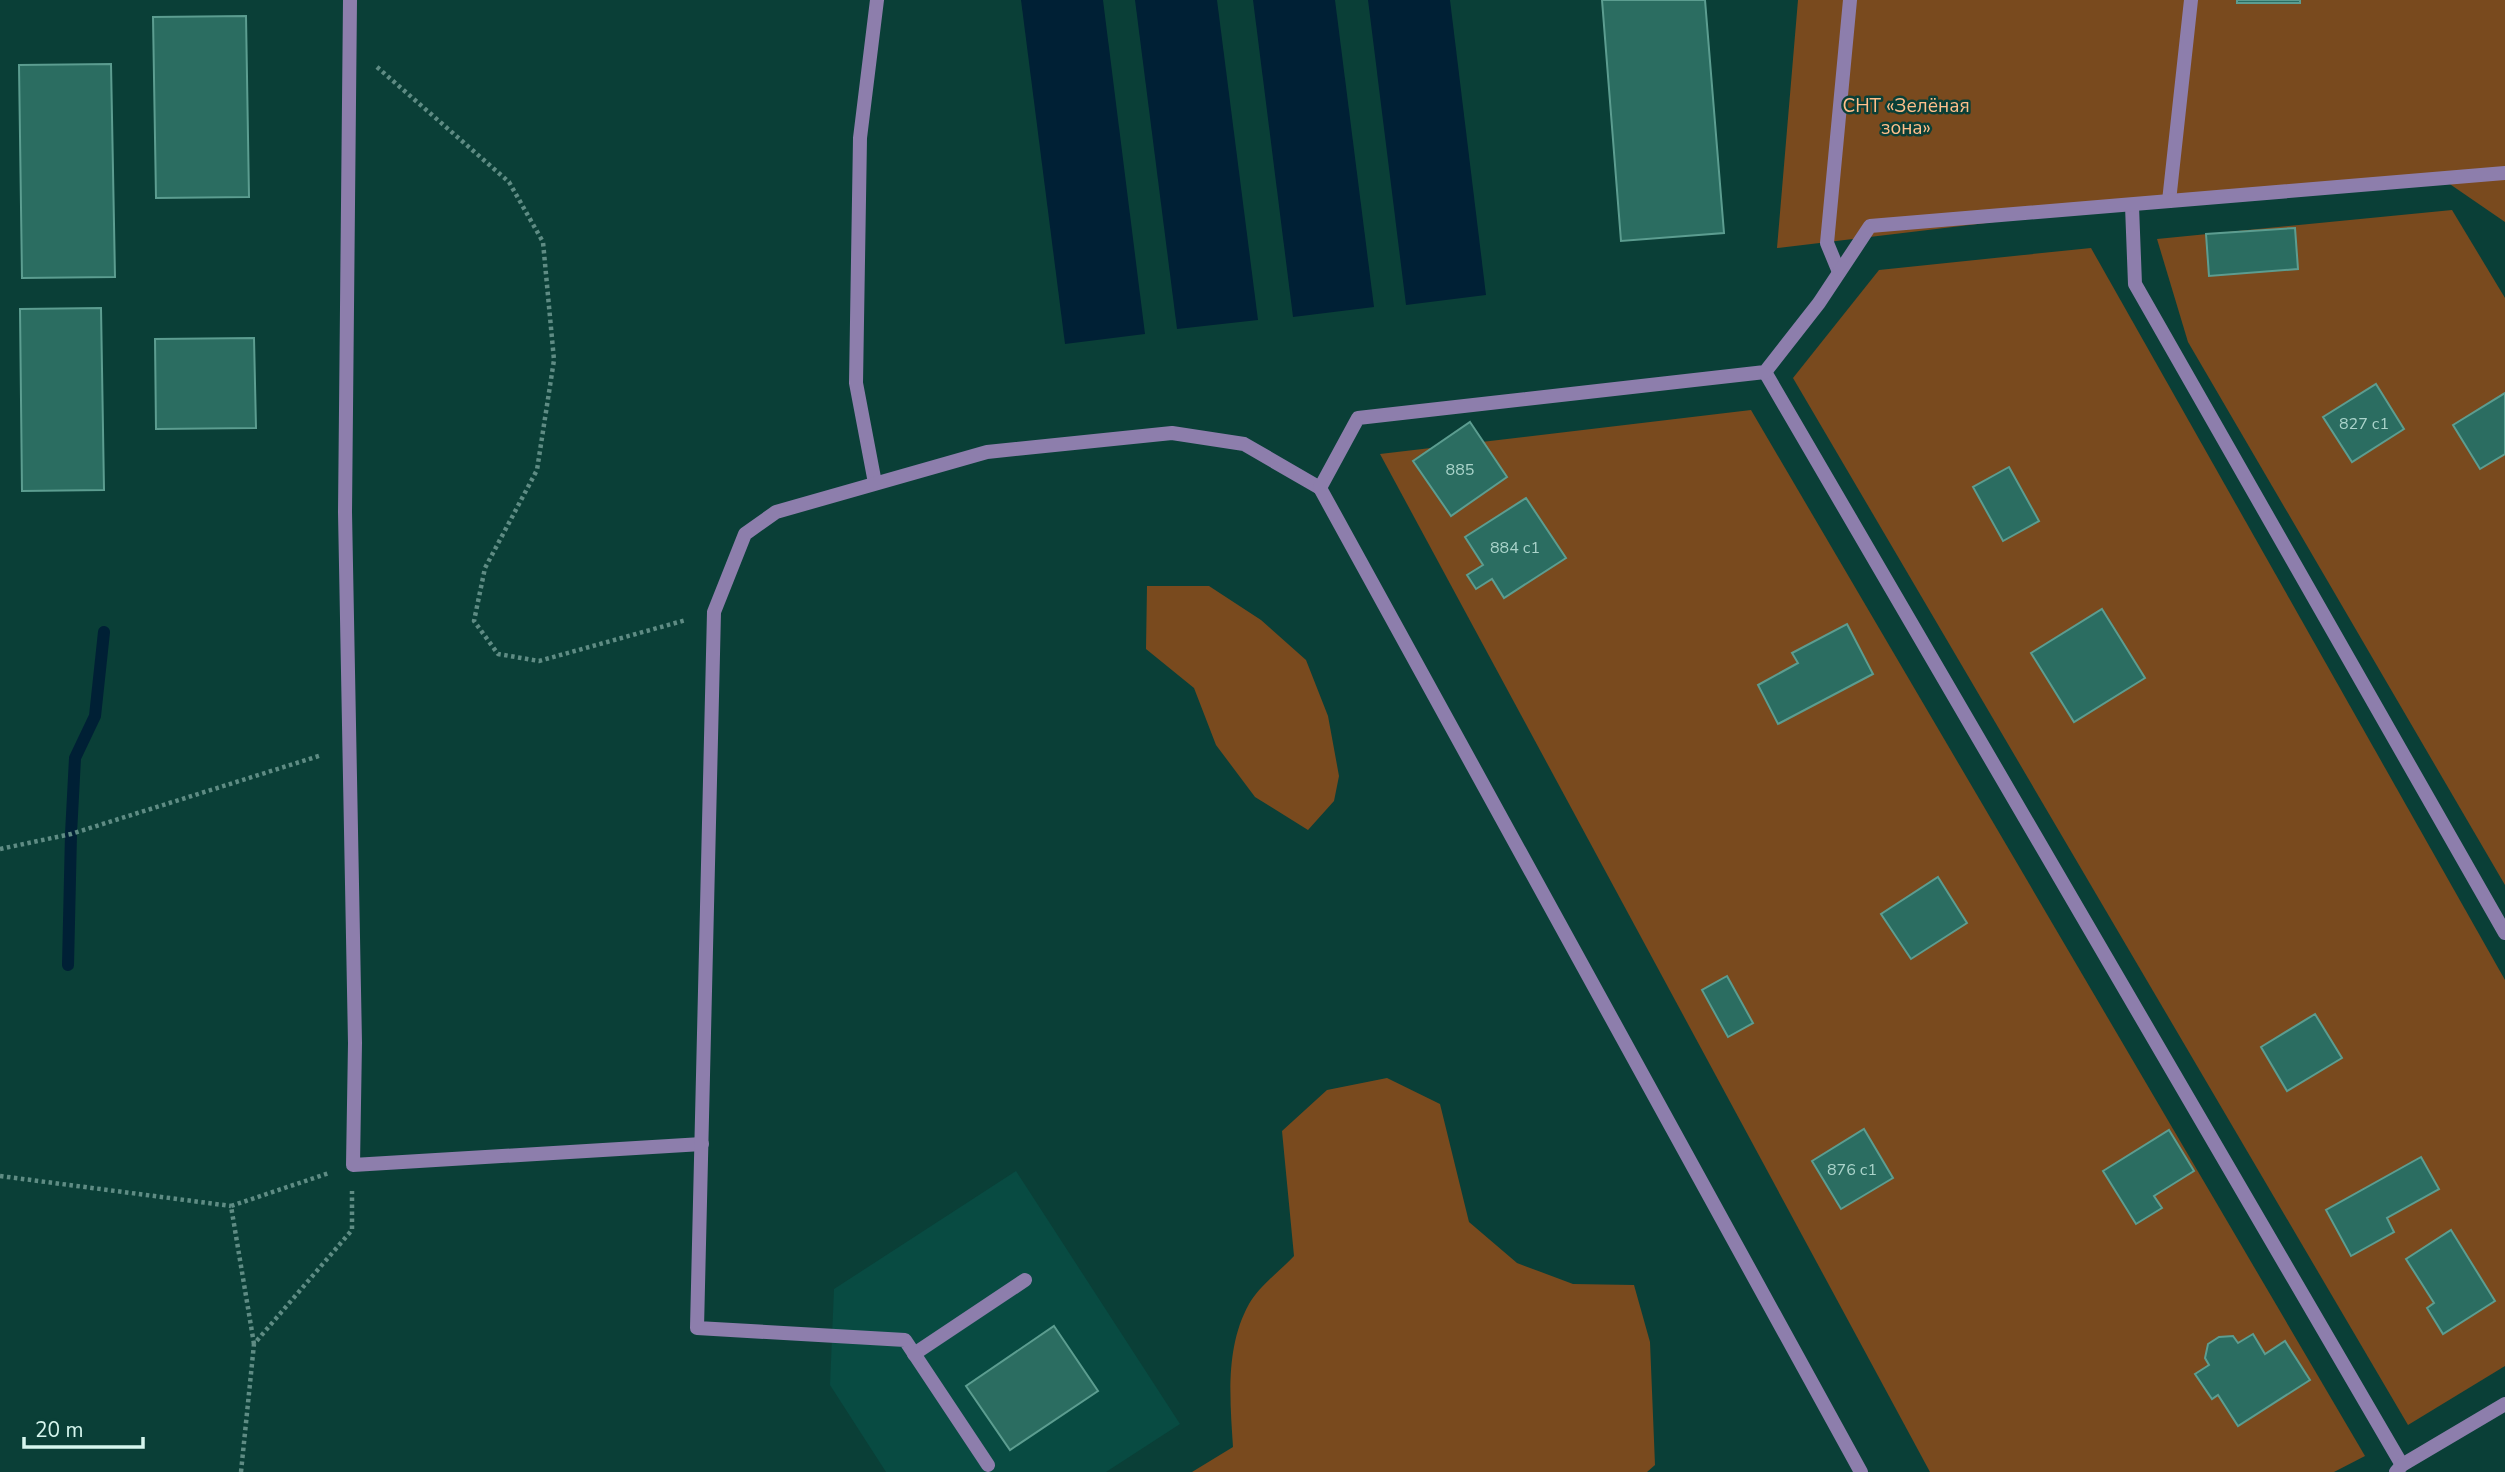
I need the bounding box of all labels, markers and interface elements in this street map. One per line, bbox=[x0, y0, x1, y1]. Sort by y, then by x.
park label: СНТ «Зелёная зона» bbox=[1842, 93, 1970, 141]
house number: 827 с1 bbox=[2339, 413, 2389, 435]
house number: 885 bbox=[1446, 459, 1474, 481]
house number: 884 с1 bbox=[1490, 537, 1540, 559]
house number: 876 с1 bbox=[1827, 1159, 1877, 1181]
scale bar bbox=[24, 1406, 144, 1450]
text: 20 m bbox=[35, 1416, 84, 1444]

